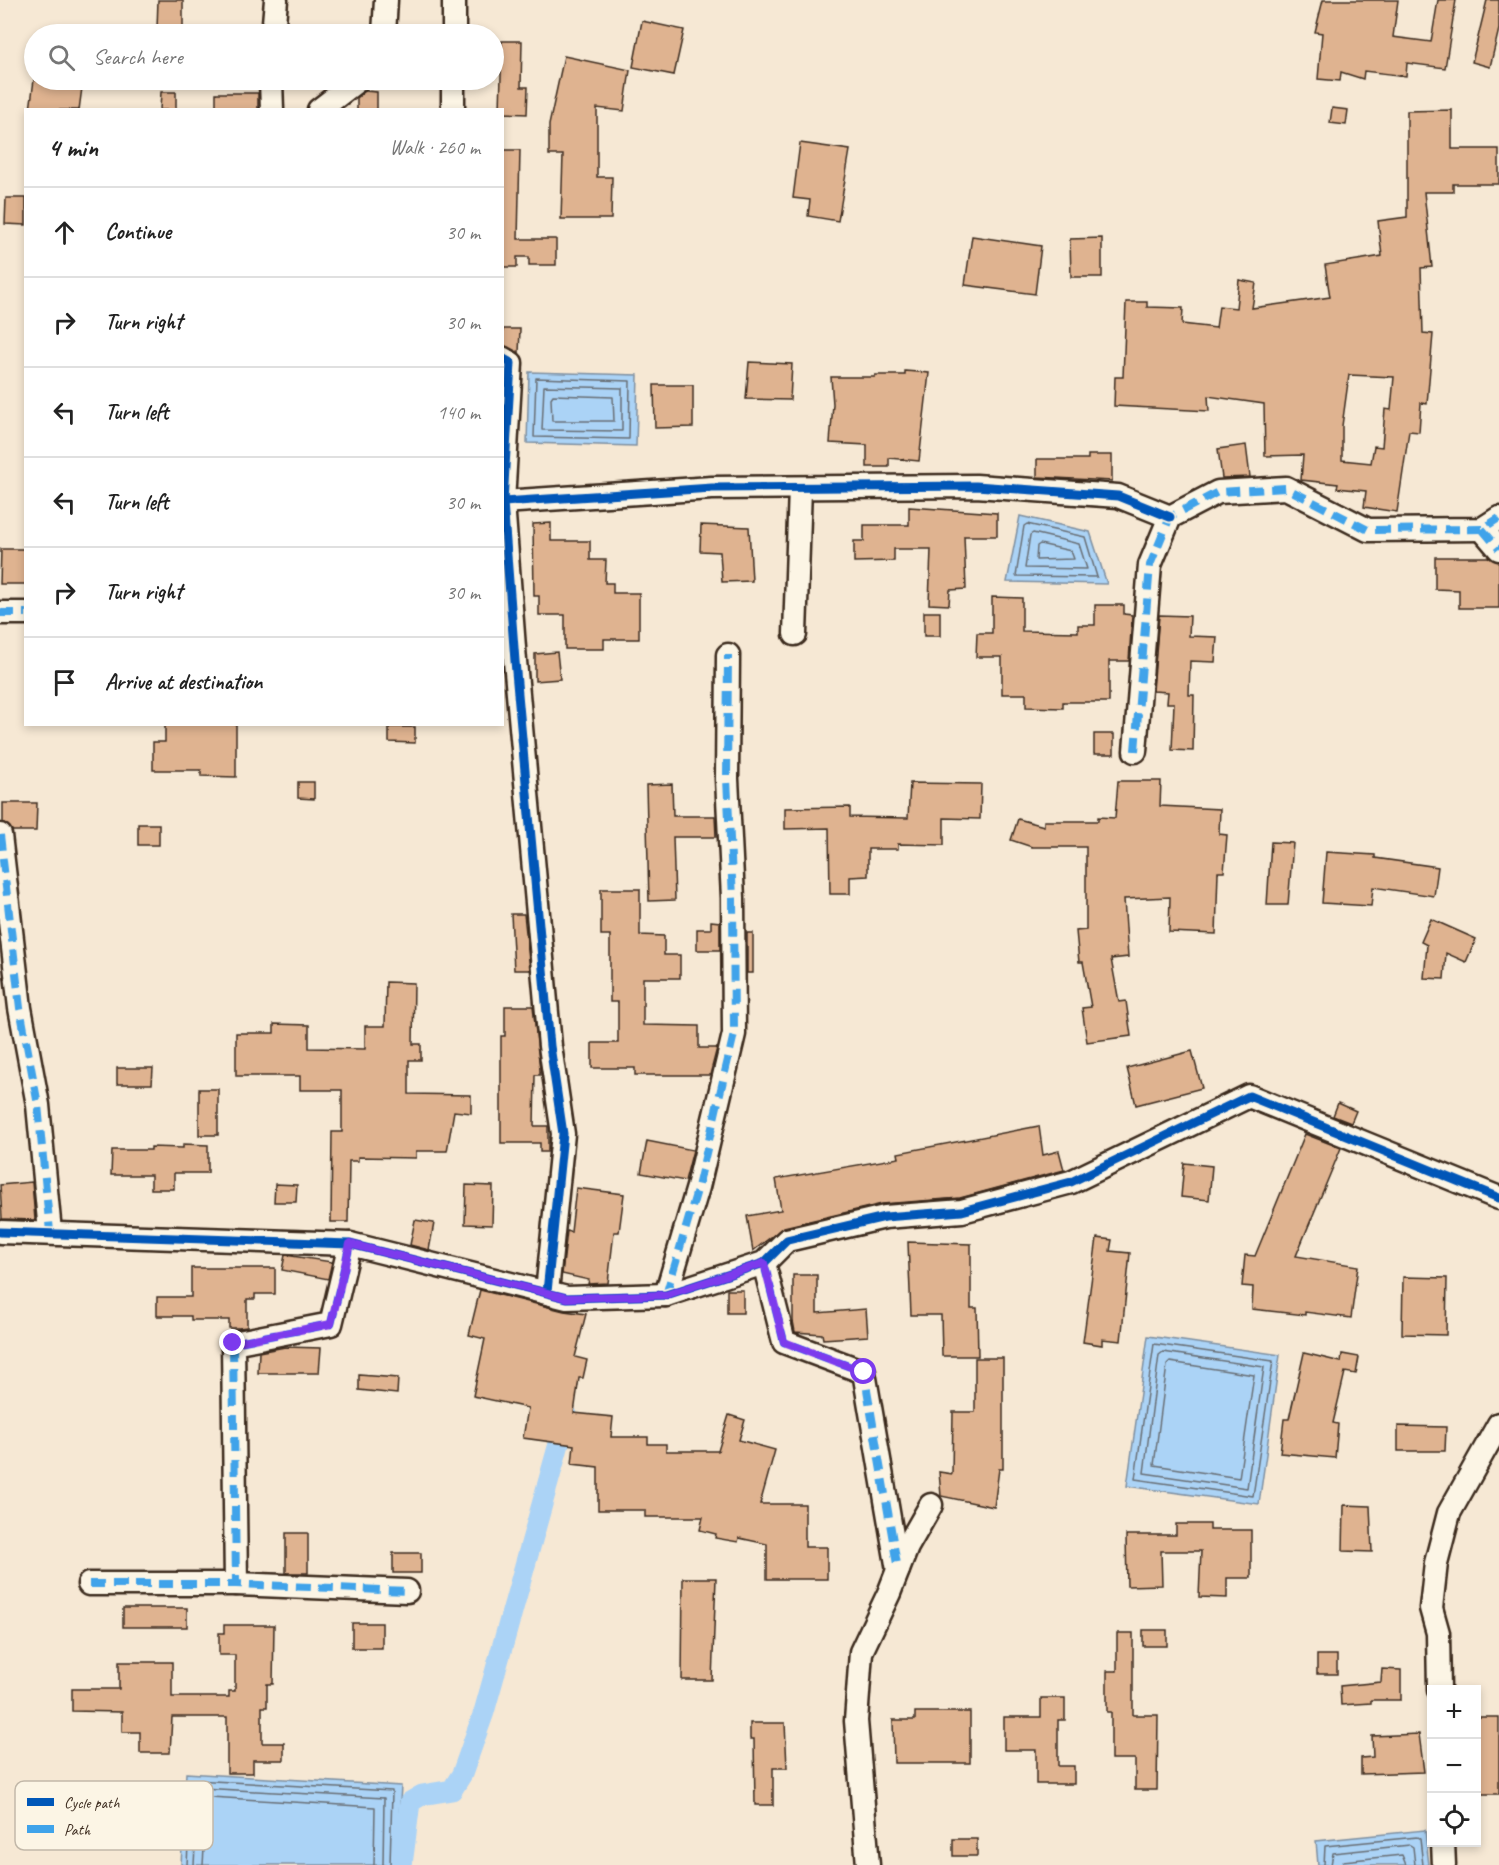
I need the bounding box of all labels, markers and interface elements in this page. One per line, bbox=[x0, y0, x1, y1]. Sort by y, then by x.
search box bbox=[24, 24, 504, 90]
icon: search bbox=[45, 41, 78, 74]
text: Search here bbox=[93, 43, 183, 71]
text: 4 min bbox=[48, 131, 98, 164]
text: Walk · 260 m bbox=[390, 135, 480, 160]
icon: ahead bbox=[48, 216, 81, 249]
text: Continue bbox=[105, 218, 171, 246]
text: 30 m bbox=[446, 220, 480, 245]
icon: right bbox=[48, 306, 81, 339]
text: Turn right bbox=[105, 308, 182, 336]
text: 30 m bbox=[446, 310, 480, 335]
icon: left bbox=[48, 396, 81, 429]
text: Turn left bbox=[105, 398, 169, 426]
text: 140 m bbox=[437, 400, 480, 425]
icon: left bbox=[48, 486, 81, 519]
text: Turn left bbox=[105, 488, 169, 516]
text: 30 m bbox=[446, 490, 480, 515]
icon: right bbox=[48, 576, 81, 609]
text: Turn right bbox=[105, 578, 182, 606]
text: 30 m bbox=[446, 580, 480, 605]
icon: arrive bbox=[48, 666, 81, 699]
text: Arrive at destination bbox=[105, 668, 262, 696]
route end bbox=[219, 1329, 245, 1355]
route start bbox=[850, 1358, 876, 1384]
map controls bbox=[1427, 1685, 1481, 1847]
button: + bbox=[1427, 1685, 1481, 1739]
button: − bbox=[1427, 1739, 1481, 1793]
legend bbox=[15, 1781, 213, 1850]
text: Cycle path bbox=[64, 1793, 120, 1813]
button: locate bbox=[1427, 1793, 1481, 1847]
text: Path bbox=[64, 1820, 91, 1840]

